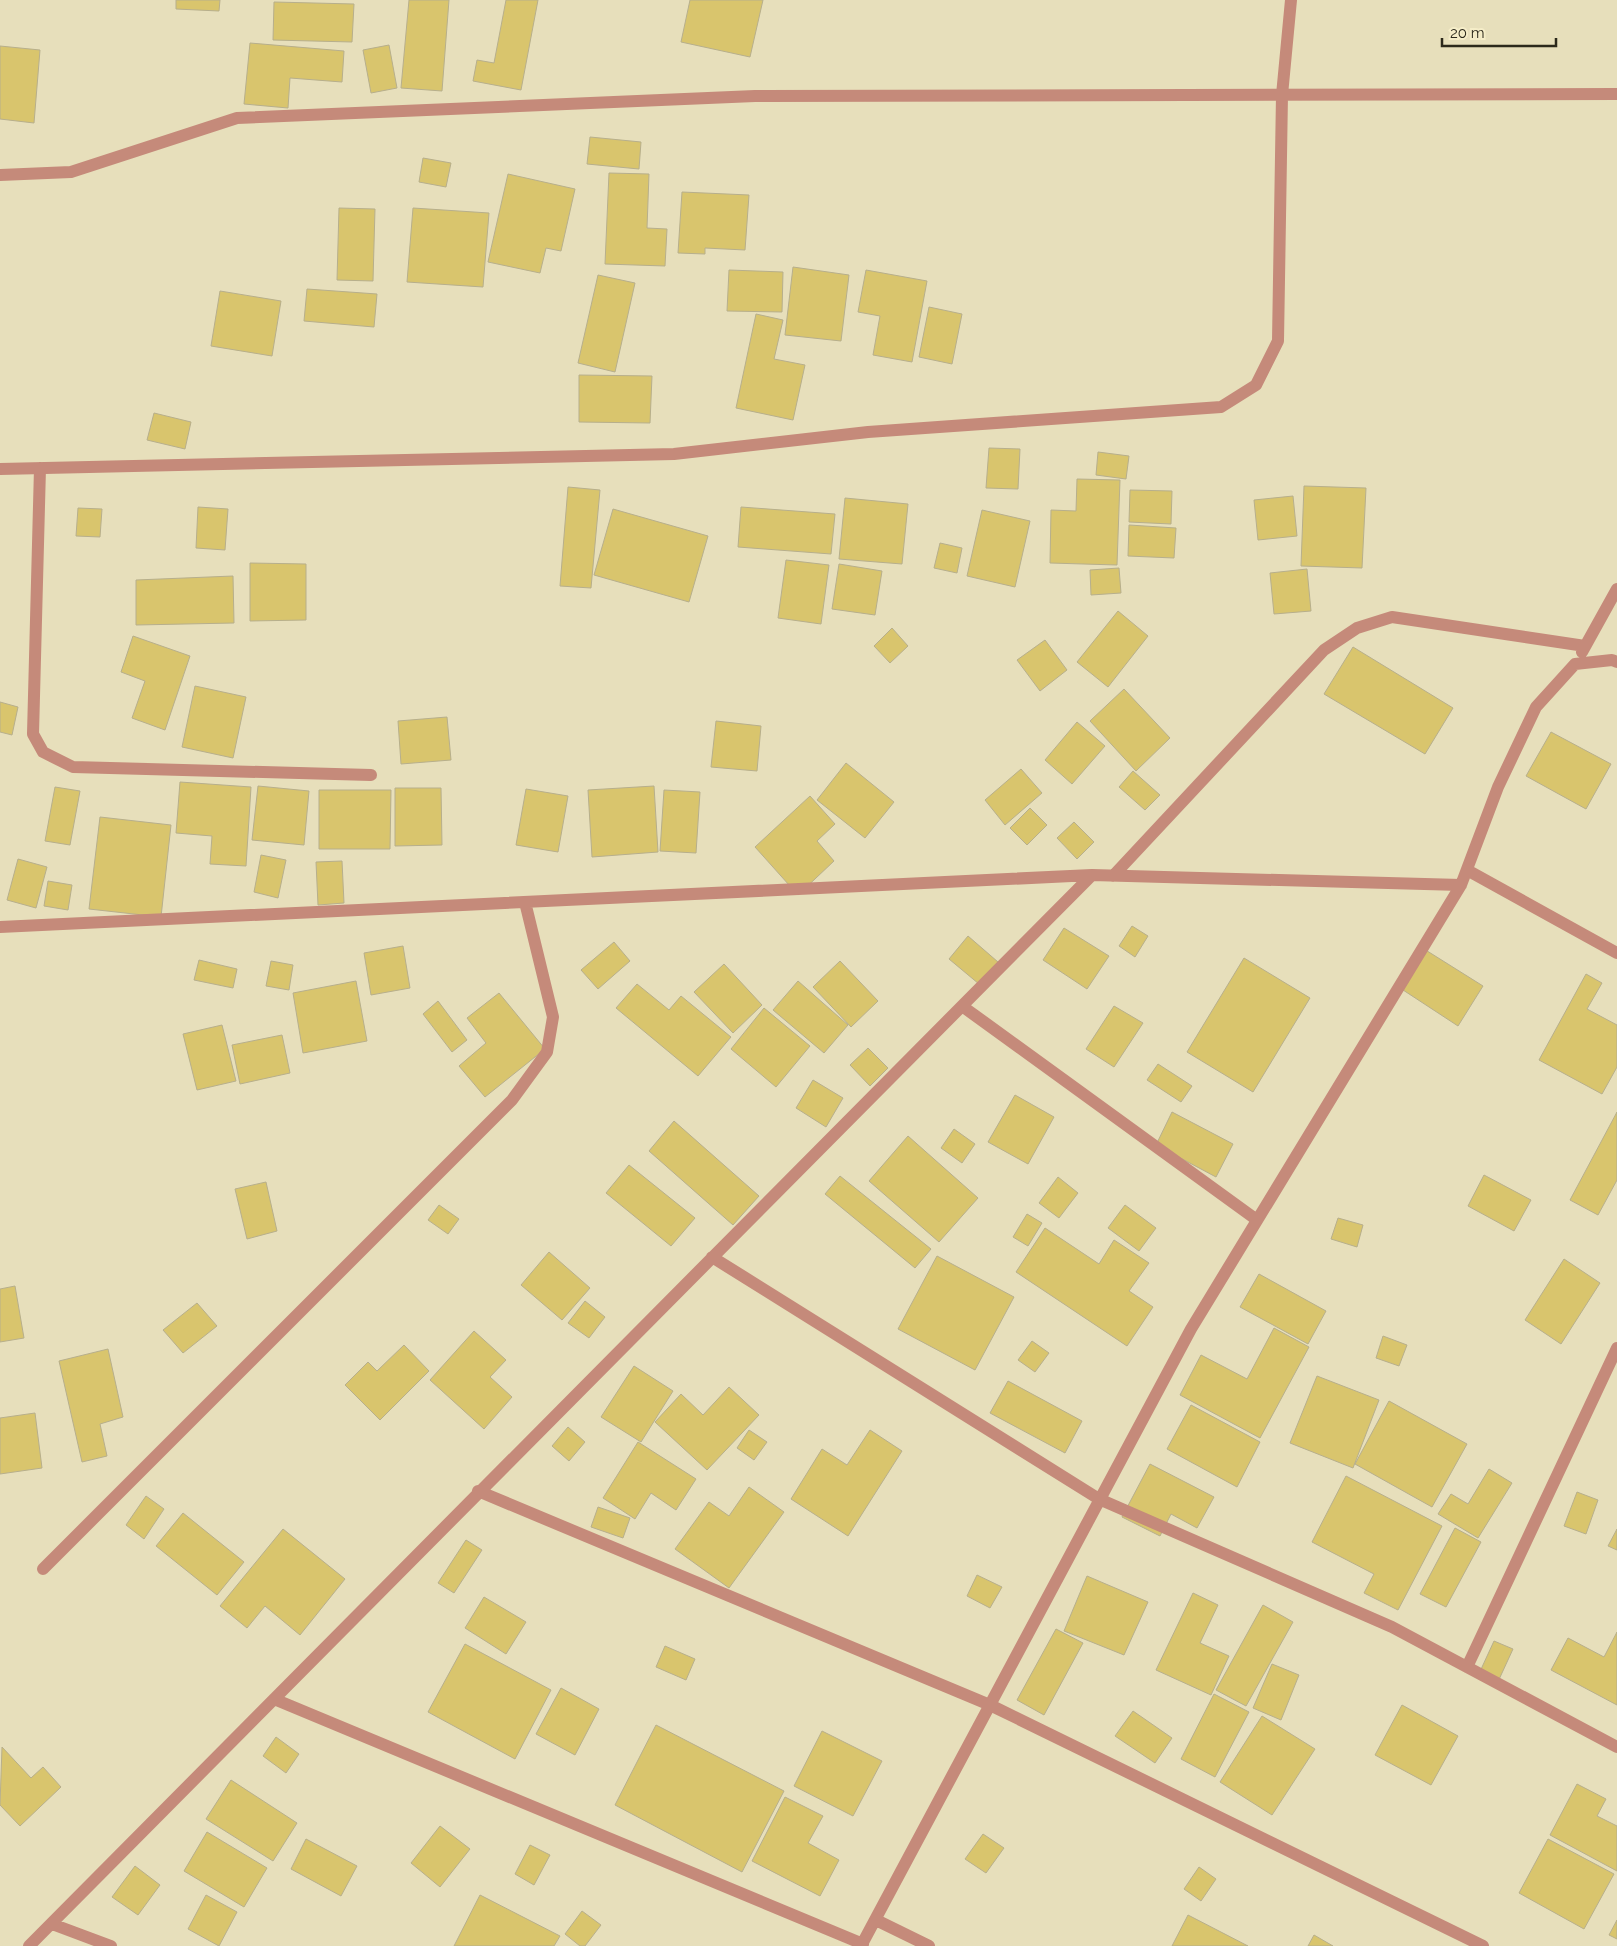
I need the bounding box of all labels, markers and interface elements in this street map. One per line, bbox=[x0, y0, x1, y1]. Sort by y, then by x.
scale bar bbox=[1442, 15, 1556, 47]
text: 20 m bbox=[1450, 24, 1485, 42]

